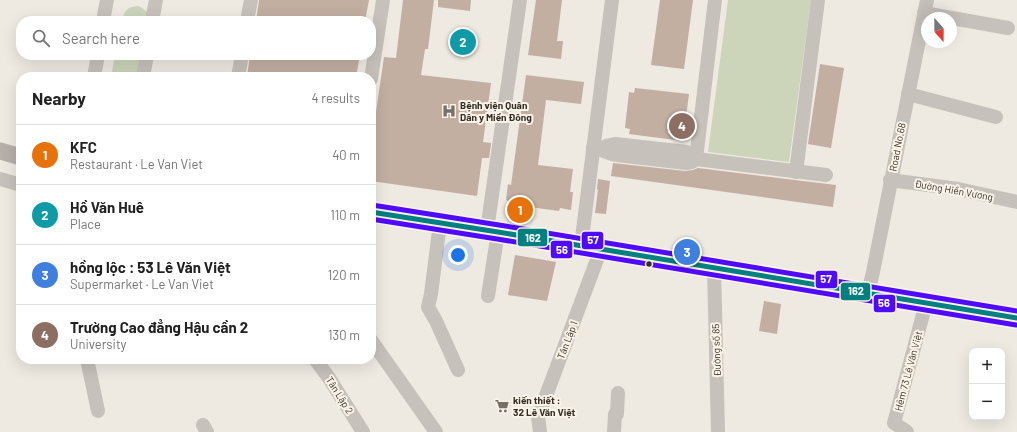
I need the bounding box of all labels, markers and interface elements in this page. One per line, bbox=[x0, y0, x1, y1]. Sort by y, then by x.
north arrow bbox=[921, 12, 957, 48]
search box bbox=[16, 16, 376, 60]
icon: search bbox=[30, 27, 52, 49]
pin: 2 bbox=[450, 27, 476, 57]
text: Search here bbox=[62, 29, 140, 47]
text: Nearby bbox=[32, 88, 86, 108]
text: 4 results bbox=[312, 90, 360, 106]
place label: Bệnh viện Quân Dân y Miền Đông bbox=[460, 99, 532, 123]
hospital icon: Bệnh viện Quân Dân y Miền Đông bbox=[441, 103, 457, 119]
pin: 4 bbox=[669, 111, 695, 141]
street label: Road No.68 bbox=[886, 122, 908, 172]
text: KFC bbox=[70, 138, 97, 156]
text: 1 bbox=[43, 147, 47, 163]
text: 40 m bbox=[332, 147, 360, 163]
text: Restaurant · Le Van Viet bbox=[70, 156, 203, 172]
street label: Đường Hiền Vương bbox=[914, 177, 994, 203]
pin: 1 bbox=[507, 195, 533, 225]
text: Hồ Văn Huê bbox=[70, 198, 144, 216]
text: 2 bbox=[41, 207, 49, 223]
text: 110 m bbox=[330, 207, 360, 223]
text: Place bbox=[70, 216, 101, 232]
line badge: 162 bbox=[517, 228, 548, 247]
text: 162 bbox=[525, 231, 541, 244]
line badge: 57 bbox=[581, 231, 604, 250]
text: 57 bbox=[587, 233, 599, 246]
pin: 3 bbox=[674, 237, 700, 267]
line badge: 56 bbox=[550, 240, 573, 259]
text: 56 bbox=[556, 243, 568, 256]
your location bbox=[448, 245, 468, 265]
text: hồng lộc : 53 Lê Văn Việt bbox=[70, 258, 231, 276]
unlabelled marker bbox=[644, 259, 654, 269]
text: 3 bbox=[41, 267, 49, 283]
text: 120 m bbox=[328, 267, 360, 283]
line badge: 57 bbox=[815, 270, 838, 289]
text: 57 bbox=[820, 272, 832, 285]
text: Supermarket · Le Van Viet bbox=[70, 276, 214, 292]
line badge: 162 bbox=[840, 282, 871, 301]
text: 162 bbox=[848, 284, 864, 297]
line badge: 56 bbox=[873, 294, 896, 313]
text: 56 bbox=[878, 296, 890, 309]
text: Trường Cao đẳng Hậu cần 2 bbox=[70, 318, 248, 336]
street label: Tân Lập 1 bbox=[554, 319, 580, 361]
street label: Đường số 85 bbox=[709, 323, 723, 377]
text: 4 bbox=[41, 327, 49, 343]
text: 130 m bbox=[328, 327, 360, 343]
street label: Hẻm 73 Lê Văn Việt bbox=[892, 329, 925, 412]
text: University bbox=[70, 336, 127, 352]
map controls bbox=[969, 348, 1005, 420]
button: + bbox=[969, 348, 1005, 384]
street label: Tân Lập 2 bbox=[324, 374, 356, 416]
button: − bbox=[969, 384, 1005, 420]
place label: kiến thiết : 32 Lê Văn Việt bbox=[513, 394, 576, 419]
supermarket icon: kiến thiết : 32 Lê Văn Việt bbox=[494, 398, 510, 414]

